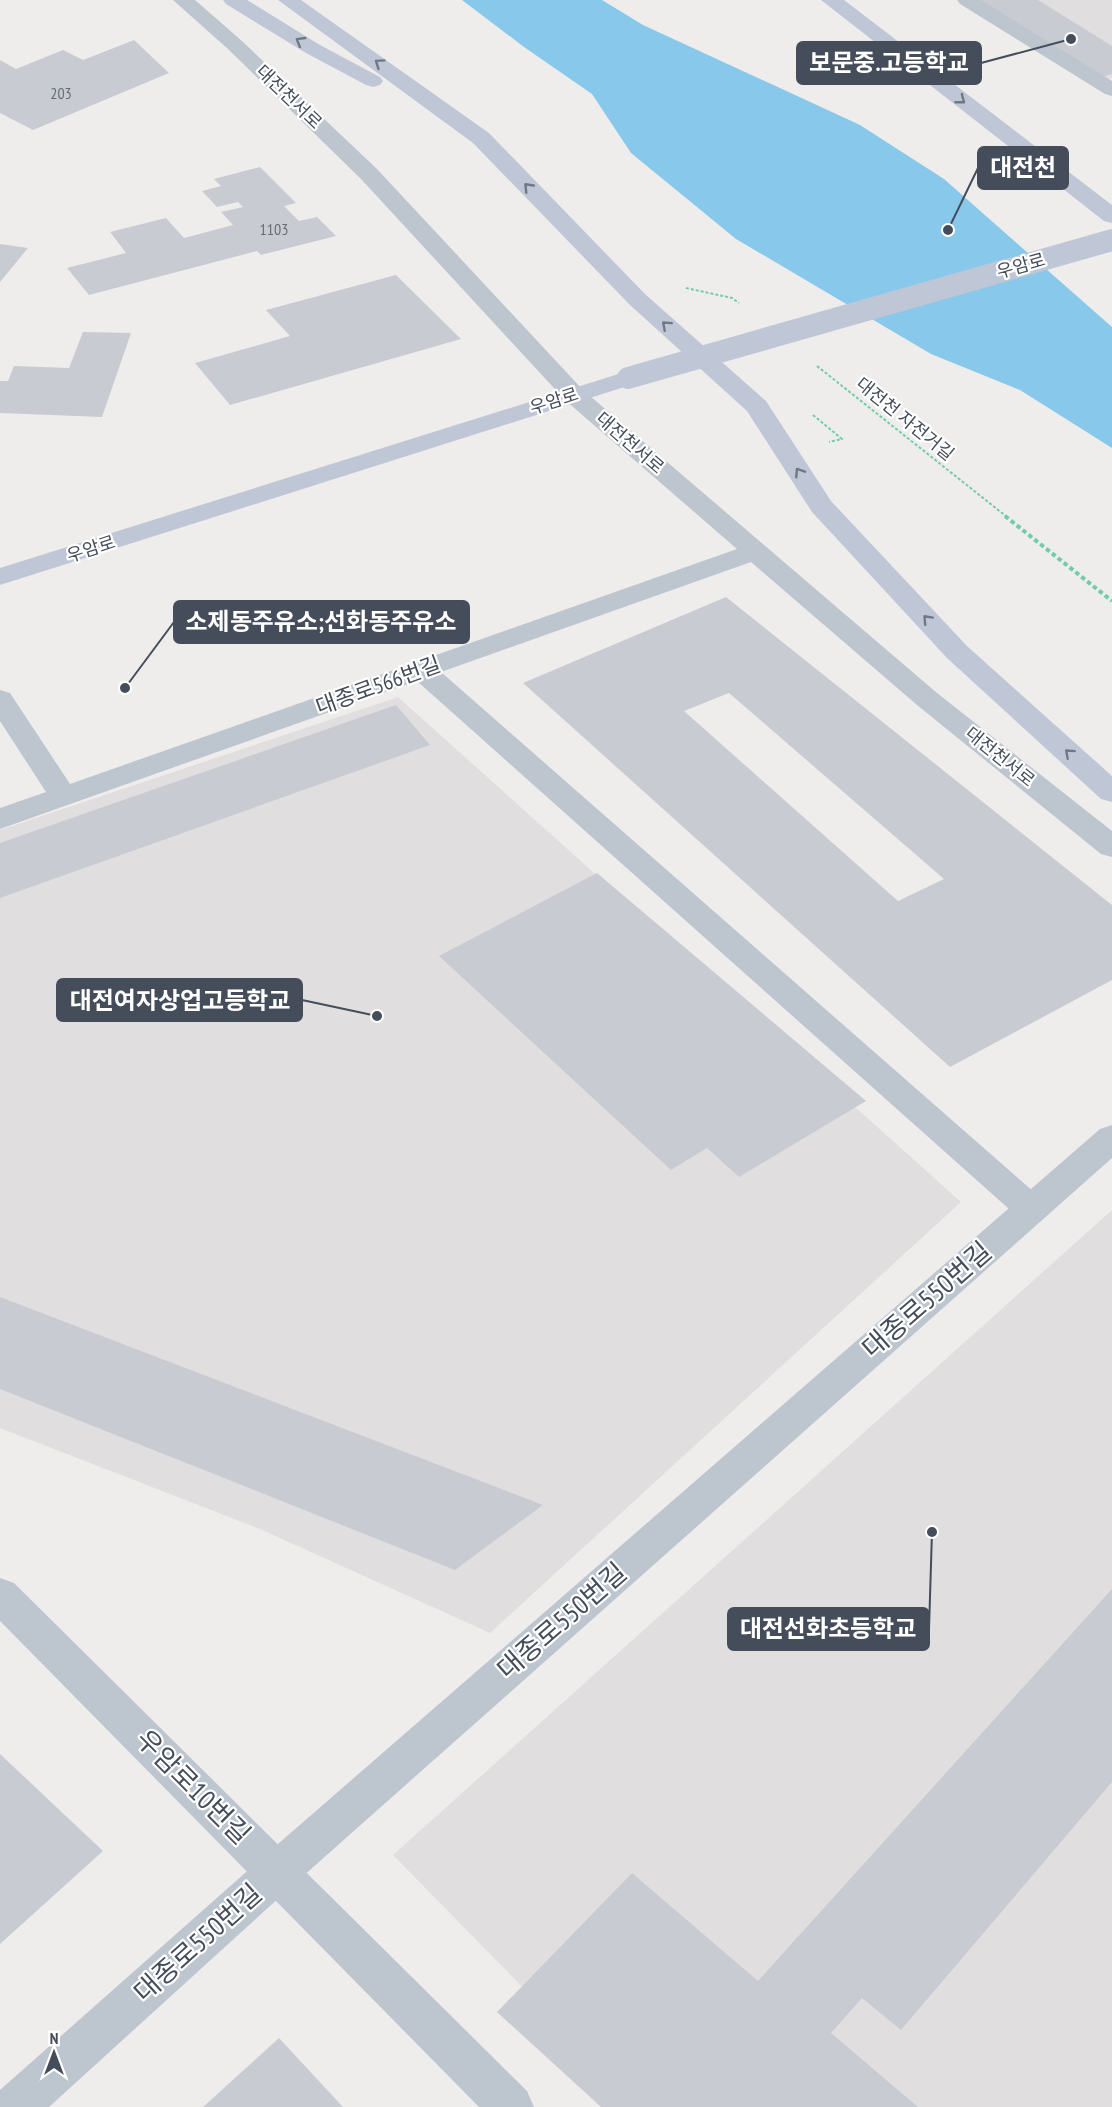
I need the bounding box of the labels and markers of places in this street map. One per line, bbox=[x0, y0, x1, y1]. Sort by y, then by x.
callout: 보문중.고등학교 bbox=[797, 42, 981, 84]
callout: 대전천 bbox=[978, 147, 1068, 189]
callout: 소제동주유소;선화동주유소 bbox=[174, 601, 469, 643]
callout: 대전여자상업고등학교 bbox=[57, 979, 302, 1021]
callout: 대전선화초등학교 bbox=[728, 1608, 929, 1650]

